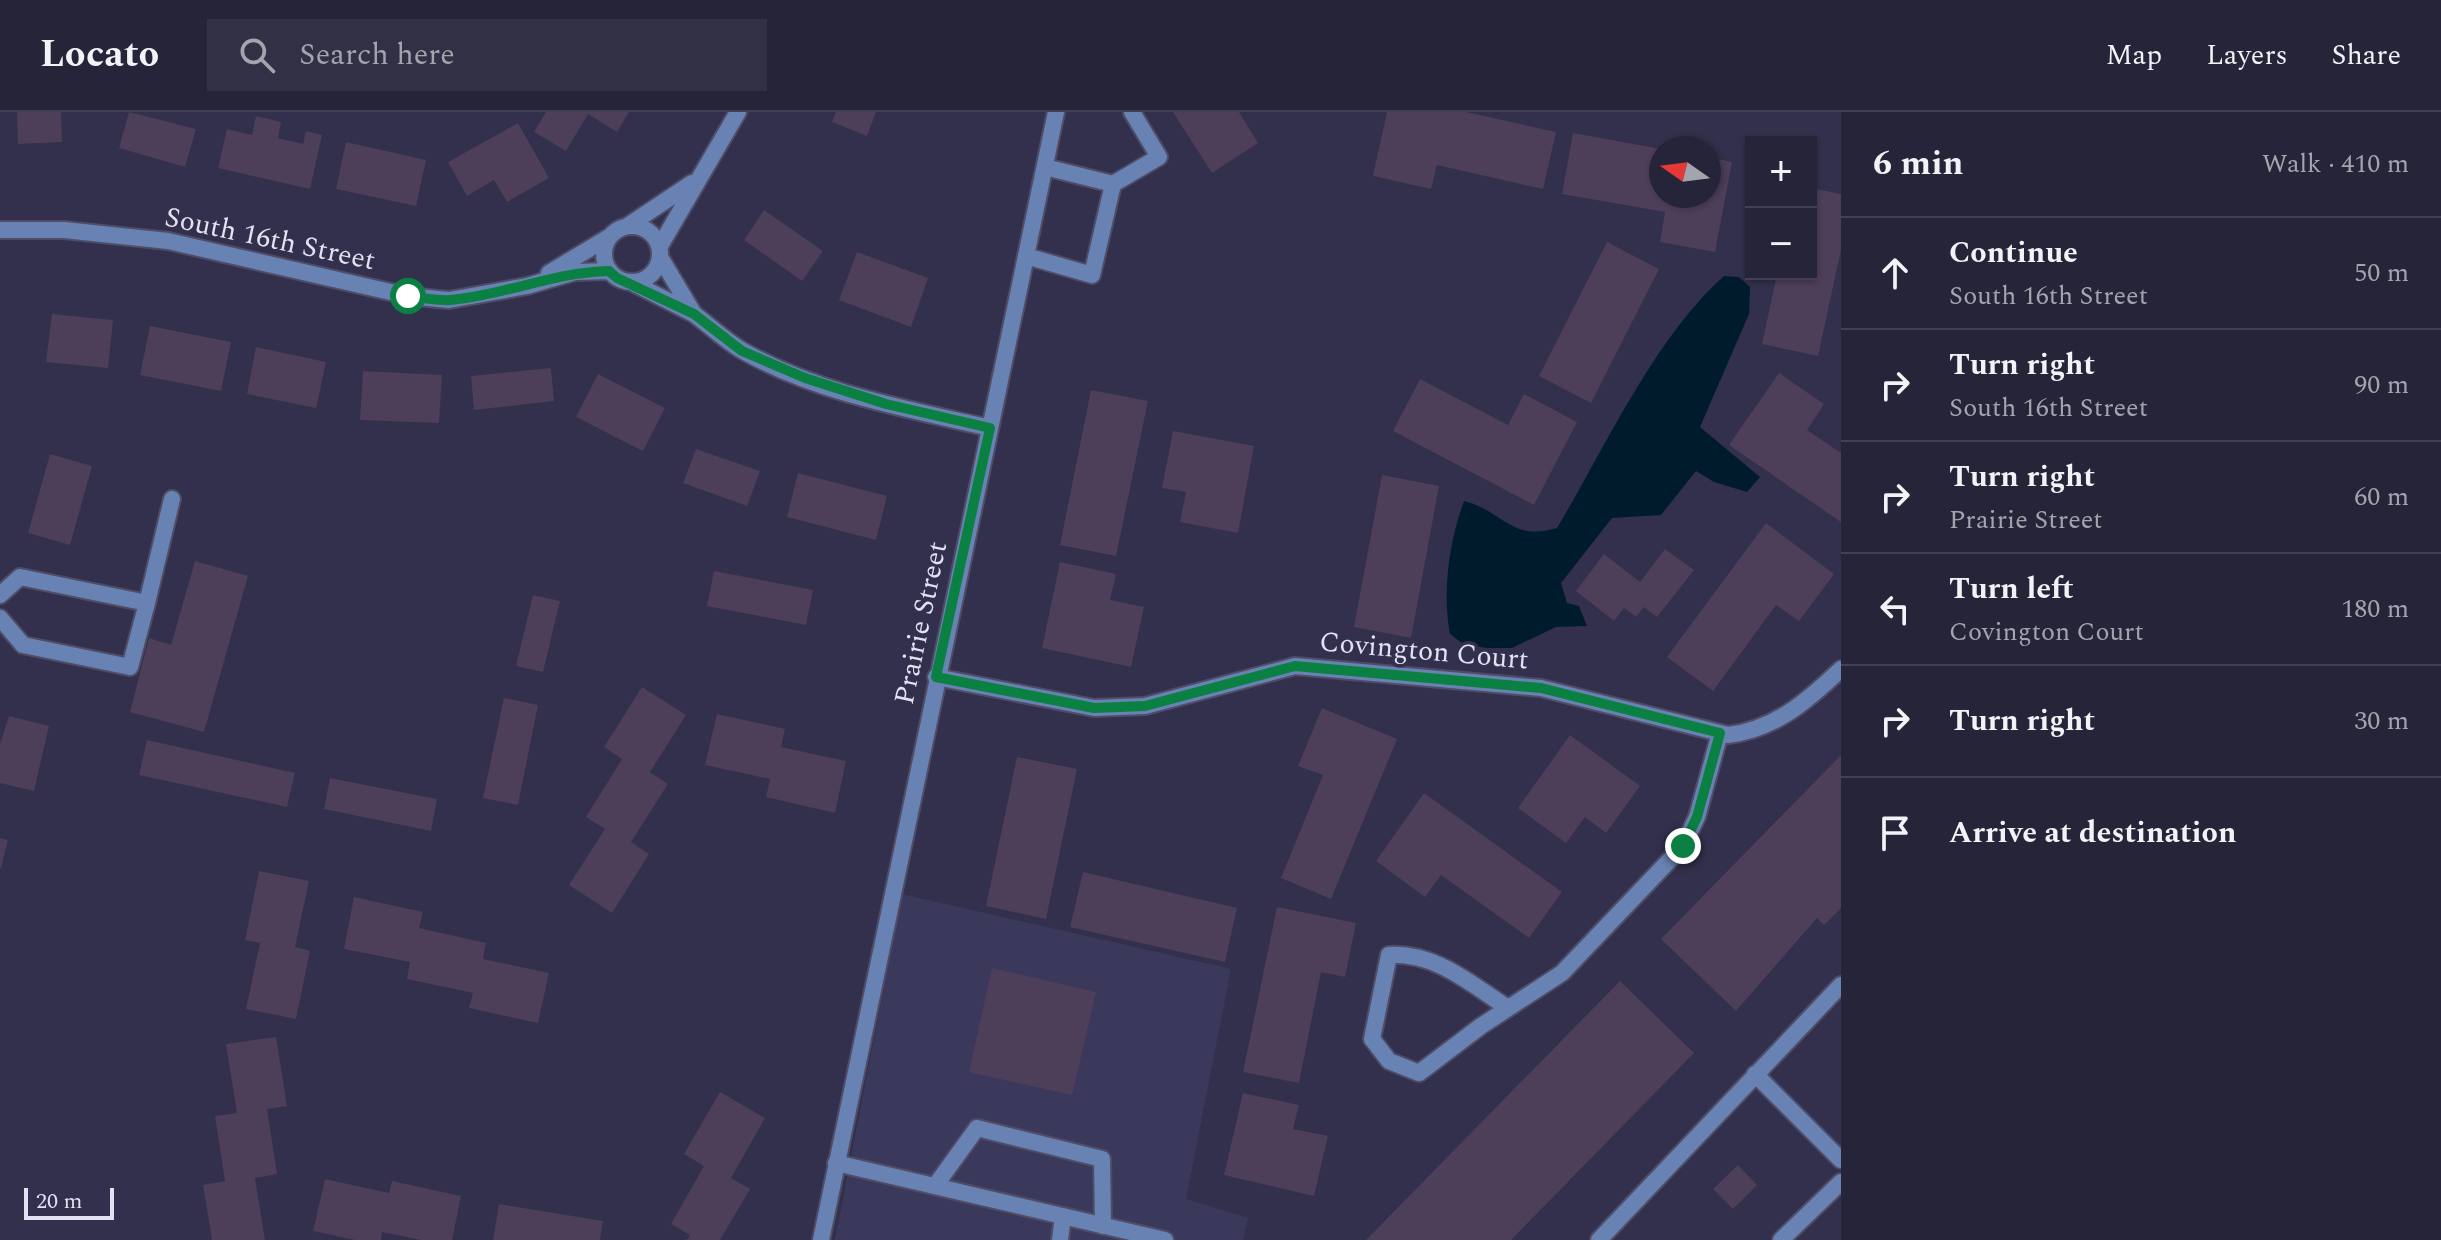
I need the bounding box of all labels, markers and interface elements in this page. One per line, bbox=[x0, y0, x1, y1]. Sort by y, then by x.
search box bbox=[207, 19, 767, 91]
text: Locato bbox=[40, 26, 159, 84]
text: Search here bbox=[299, 32, 455, 78]
icon: search bbox=[235, 33, 279, 77]
text: Map bbox=[2106, 34, 2162, 77]
text: Layers bbox=[2206, 34, 2288, 77]
text: Share bbox=[2332, 34, 2401, 77]
north arrow bbox=[1649, 136, 1721, 208]
map controls bbox=[1745, 136, 1817, 280]
button: + bbox=[1745, 136, 1817, 208]
text: 6 min bbox=[1873, 138, 1963, 190]
text: Walk · 410 m bbox=[2262, 144, 2409, 184]
street label: South 16th Street bbox=[161, 196, 379, 282]
button: − bbox=[1745, 208, 1817, 280]
text: Continue bbox=[1949, 230, 2078, 276]
icon: ahead bbox=[1873, 251, 1917, 295]
text: 50 m bbox=[2354, 253, 2409, 293]
text: South 16th Street bbox=[1949, 276, 2148, 316]
route start bbox=[390, 278, 426, 314]
text: Turn right bbox=[1949, 342, 2095, 388]
icon: right bbox=[1873, 363, 1917, 407]
text: 90 m bbox=[2354, 365, 2409, 405]
text: South 16th Street bbox=[1949, 388, 2148, 428]
text: Turn right bbox=[1949, 454, 2095, 500]
icon: right bbox=[1873, 475, 1917, 519]
text: 60 m bbox=[2354, 477, 2409, 517]
text: Prairie Street bbox=[1949, 500, 2103, 540]
street label: Prairie Street bbox=[883, 538, 959, 708]
text: Turn left bbox=[1949, 566, 2074, 612]
icon: left bbox=[1873, 587, 1917, 631]
text: 180 m bbox=[2341, 589, 2409, 629]
text: Covington Court bbox=[1949, 612, 2144, 652]
street label: Covington Court bbox=[1318, 620, 1530, 682]
text: Turn right bbox=[1949, 698, 2095, 744]
icon: right bbox=[1873, 699, 1917, 743]
text: 30 m bbox=[2354, 701, 2409, 741]
text: Arrive at destination bbox=[1949, 810, 2236, 856]
icon: arrive bbox=[1873, 811, 1917, 855]
route end bbox=[1665, 828, 1701, 864]
scale bar bbox=[24, 1184, 114, 1220]
text: 20 m bbox=[36, 1185, 82, 1218]

